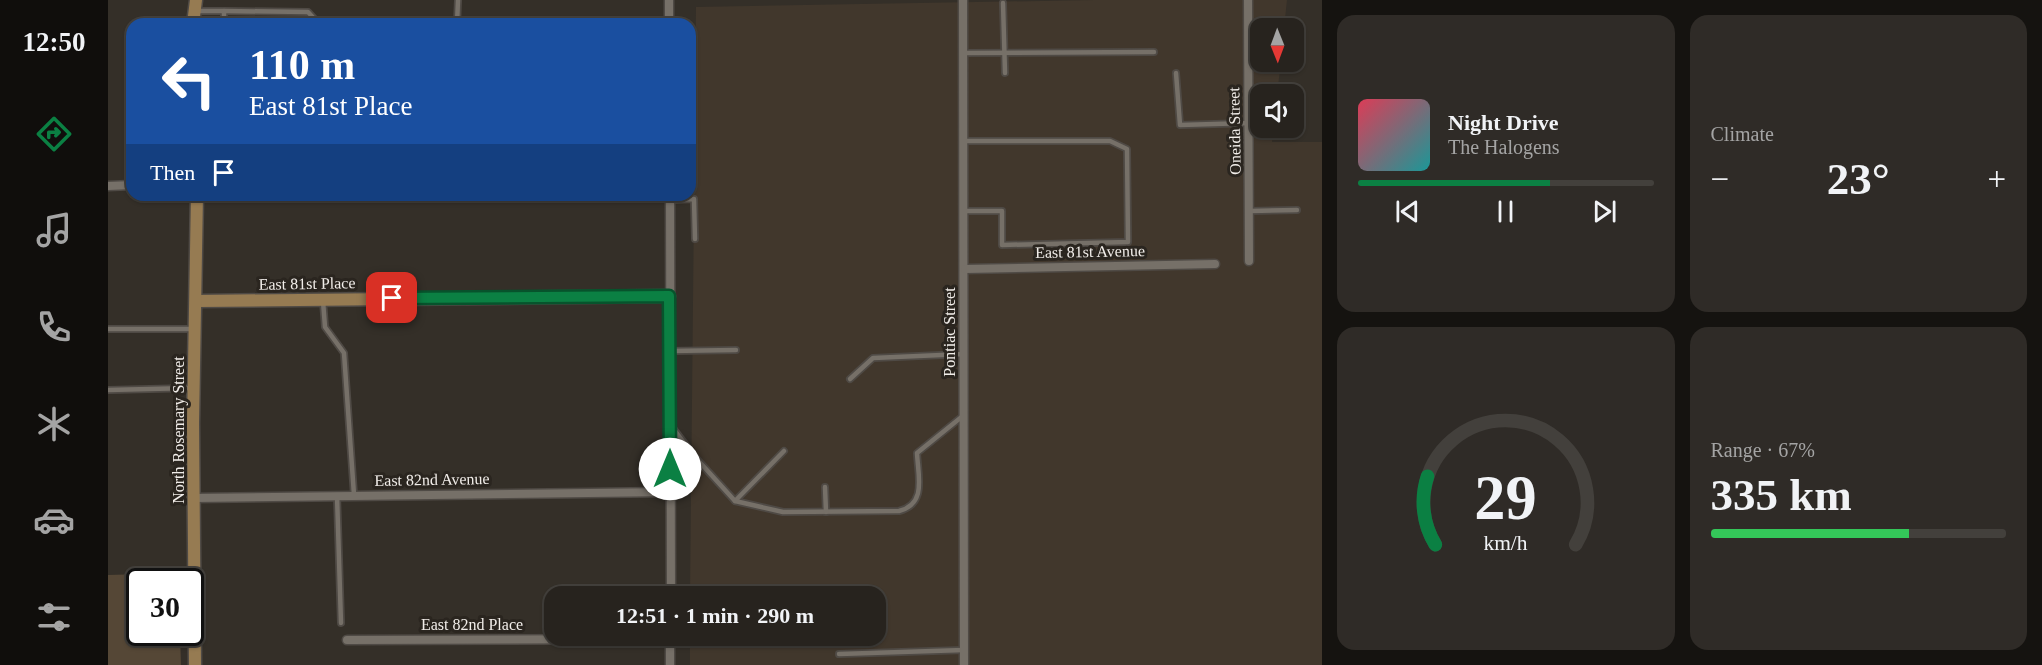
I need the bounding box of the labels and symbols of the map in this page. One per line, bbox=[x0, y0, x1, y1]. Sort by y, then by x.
north arrow bbox=[1250, 18, 1304, 72]
street label: Oneida Street bbox=[1225, 87, 1244, 175]
street label: East 81st Avenue bbox=[1035, 242, 1145, 261]
pin bbox=[366, 272, 417, 323]
street label: East 81st Place bbox=[258, 274, 356, 293]
street label: Pontiac Street bbox=[941, 287, 958, 377]
street label: North Rosemary Street bbox=[170, 356, 188, 504]
position arrow bbox=[638, 437, 702, 501]
street label: East 82nd Avenue bbox=[374, 470, 490, 489]
speed limit sign: 30 bbox=[126, 568, 204, 646]
street label: East 82nd Place bbox=[421, 616, 523, 633]

